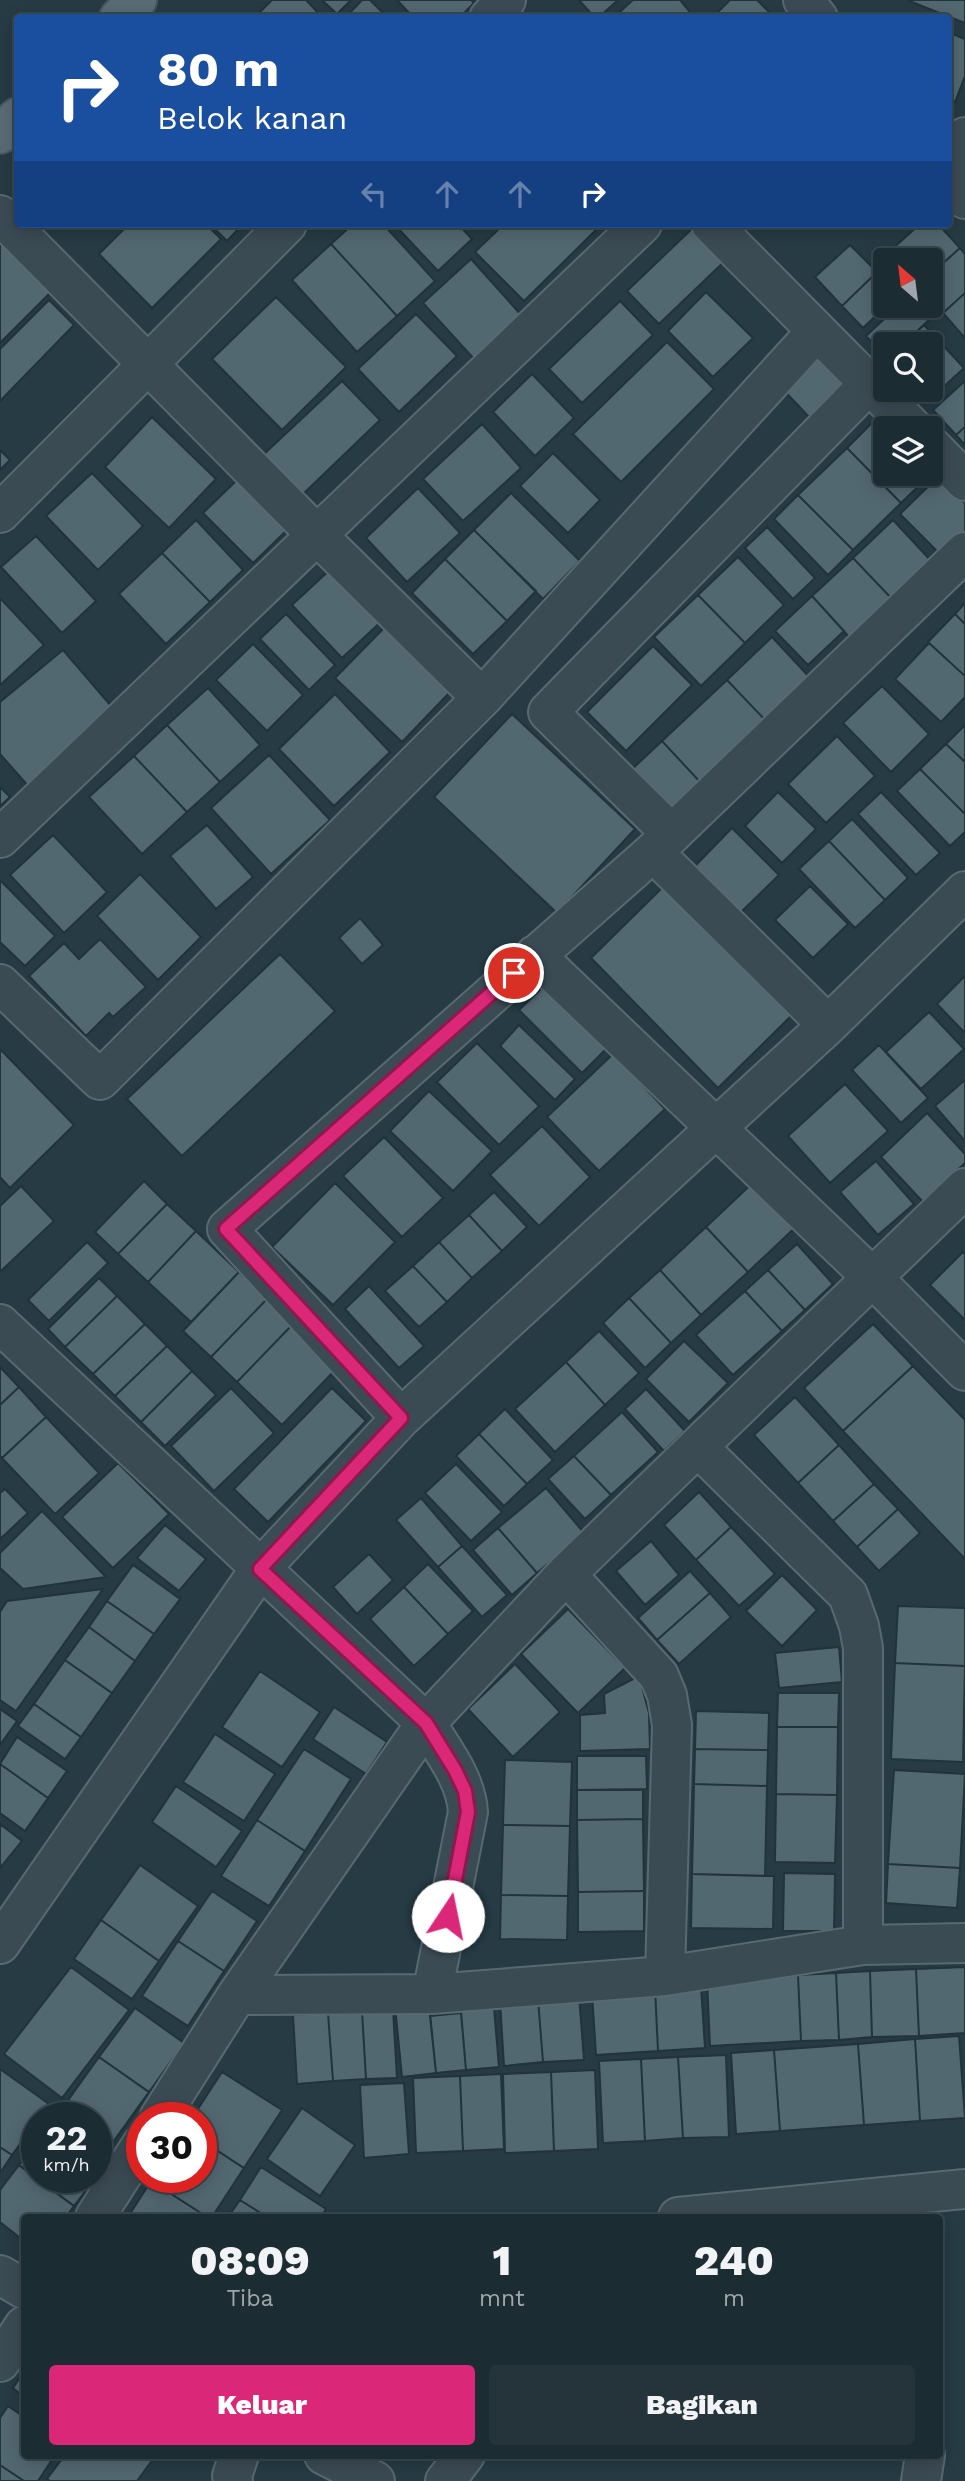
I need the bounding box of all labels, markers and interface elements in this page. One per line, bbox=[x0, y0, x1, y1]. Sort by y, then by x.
text: 80 m bbox=[157, 40, 279, 98]
icon: right bbox=[42, 42, 133, 133]
text: Belok kanan bbox=[157, 99, 347, 137]
icon: left bbox=[355, 175, 393, 213]
icon: ahead bbox=[428, 175, 466, 213]
icon: ahead bbox=[501, 175, 539, 213]
icon: right bbox=[574, 175, 612, 213]
north arrow bbox=[873, 248, 943, 318]
map controls bbox=[873, 248, 943, 486]
button: search bbox=[873, 332, 943, 402]
button: layers bbox=[873, 416, 943, 486]
pin bbox=[484, 943, 544, 1003]
icon: arrive bbox=[495, 954, 533, 992]
position arrow bbox=[411, 1879, 485, 1953]
speed limit sign: 30 bbox=[126, 2102, 217, 2193]
text: 22 bbox=[46, 2117, 87, 2159]
text: km/h bbox=[43, 2154, 90, 2175]
text: 08:09 bbox=[190, 2236, 310, 2285]
text: 1 bbox=[493, 2236, 511, 2285]
text: 240 bbox=[694, 2236, 774, 2285]
text: Tiba bbox=[226, 2285, 274, 2312]
text: mnt bbox=[479, 2285, 525, 2312]
text: m bbox=[723, 2285, 745, 2312]
button: Keluar bbox=[49, 2365, 475, 2445]
button: Bagikan bbox=[489, 2365, 915, 2445]

